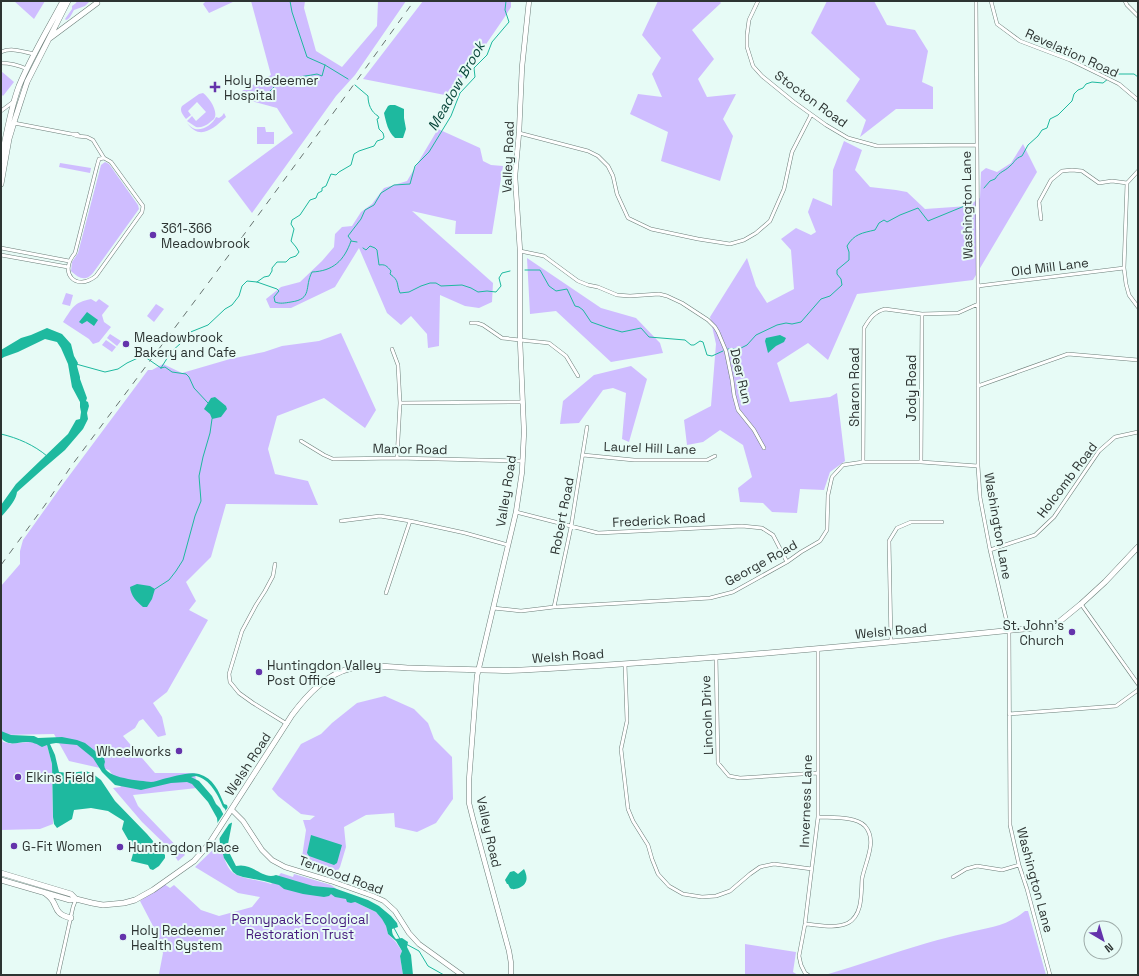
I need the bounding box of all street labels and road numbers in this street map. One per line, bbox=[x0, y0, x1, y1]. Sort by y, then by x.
street label: Revelation Road bbox=[1023, 25, 1121, 81]
street label: Stocton Road bbox=[771, 67, 851, 131]
street label: Valley Road bbox=[498, 121, 518, 193]
street label: Washington Lane bbox=[958, 151, 976, 259]
street label: Old Mill Lane bbox=[1010, 254, 1090, 280]
street label: Deer Run bbox=[726, 347, 756, 405]
street label: Sharon Road bbox=[846, 347, 863, 427]
street label: Jody Road bbox=[903, 355, 920, 422]
street label: Laurel Hill Lane bbox=[603, 438, 697, 458]
street label: Holcomb Road bbox=[1033, 439, 1101, 521]
street label: Manor Road bbox=[372, 440, 448, 458]
street label: Valley Road bbox=[492, 454, 520, 528]
street label: Washington Lane bbox=[980, 471, 1016, 581]
street label: Robert Road bbox=[546, 476, 578, 556]
street label: Frederick Road bbox=[612, 509, 706, 531]
street label: George Road bbox=[722, 536, 800, 590]
street label: Welsh Road bbox=[854, 619, 928, 643]
street label: Welsh Road bbox=[531, 645, 605, 667]
street label: Lincoln Drive bbox=[697, 675, 717, 755]
street label: Welsh Road bbox=[221, 729, 275, 799]
street label: Inverness Lane bbox=[796, 754, 816, 848]
street label: Valley Road bbox=[473, 795, 505, 869]
street label: Washington Lane bbox=[1013, 825, 1057, 935]
street label: Terwood Road bbox=[296, 852, 386, 898]

